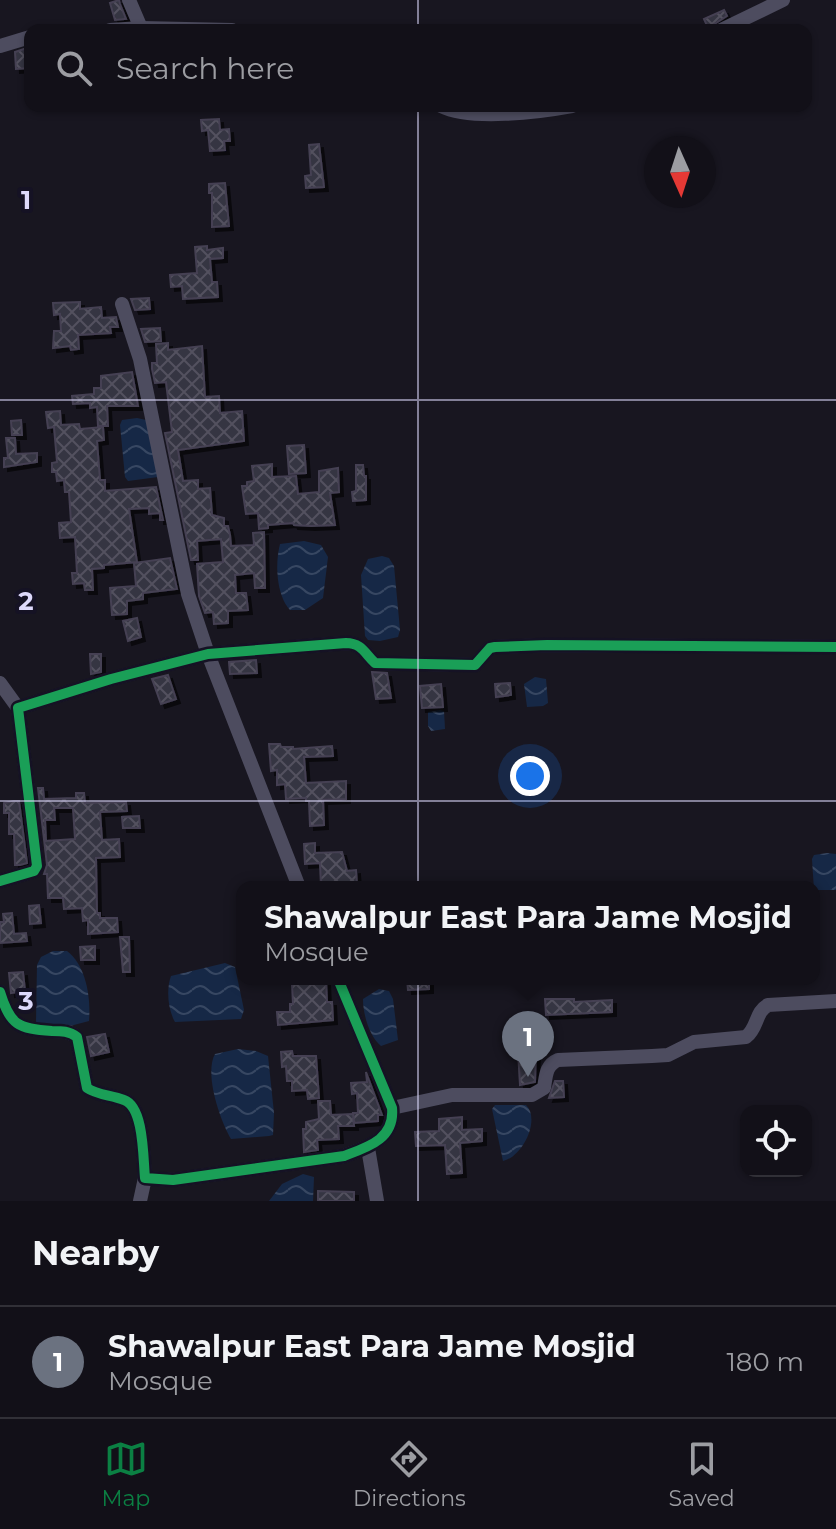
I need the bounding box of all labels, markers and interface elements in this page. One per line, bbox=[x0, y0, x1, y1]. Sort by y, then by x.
search box bbox=[24, 24, 812, 112]
icon: search bbox=[52, 46, 96, 90]
text: Search here bbox=[116, 50, 294, 87]
north arrow bbox=[644, 136, 716, 208]
text: 1 bbox=[21, 184, 31, 216]
text: 2 bbox=[18, 585, 34, 617]
your location bbox=[510, 756, 550, 796]
popup bbox=[236, 881, 820, 985]
text: Shawalpur East Para Jame Mosjid bbox=[264, 899, 792, 936]
text: Mosque bbox=[264, 936, 369, 968]
text: 3 bbox=[17, 985, 34, 1017]
pin: 1 bbox=[502, 1011, 554, 1077]
map controls bbox=[740, 1105, 812, 1177]
button: locate bbox=[740, 1105, 812, 1177]
text: Nearby bbox=[32, 1232, 159, 1274]
text: Shawalpur East Para Jame Mosjid bbox=[108, 1328, 636, 1365]
text: 1 bbox=[53, 1346, 63, 1378]
text: 180 m bbox=[726, 1346, 804, 1378]
text: Mosque bbox=[108, 1365, 213, 1397]
tab: Map bbox=[101, 1437, 150, 1512]
tab: Directions bbox=[353, 1437, 466, 1512]
tab: Saved bbox=[669, 1437, 735, 1512]

